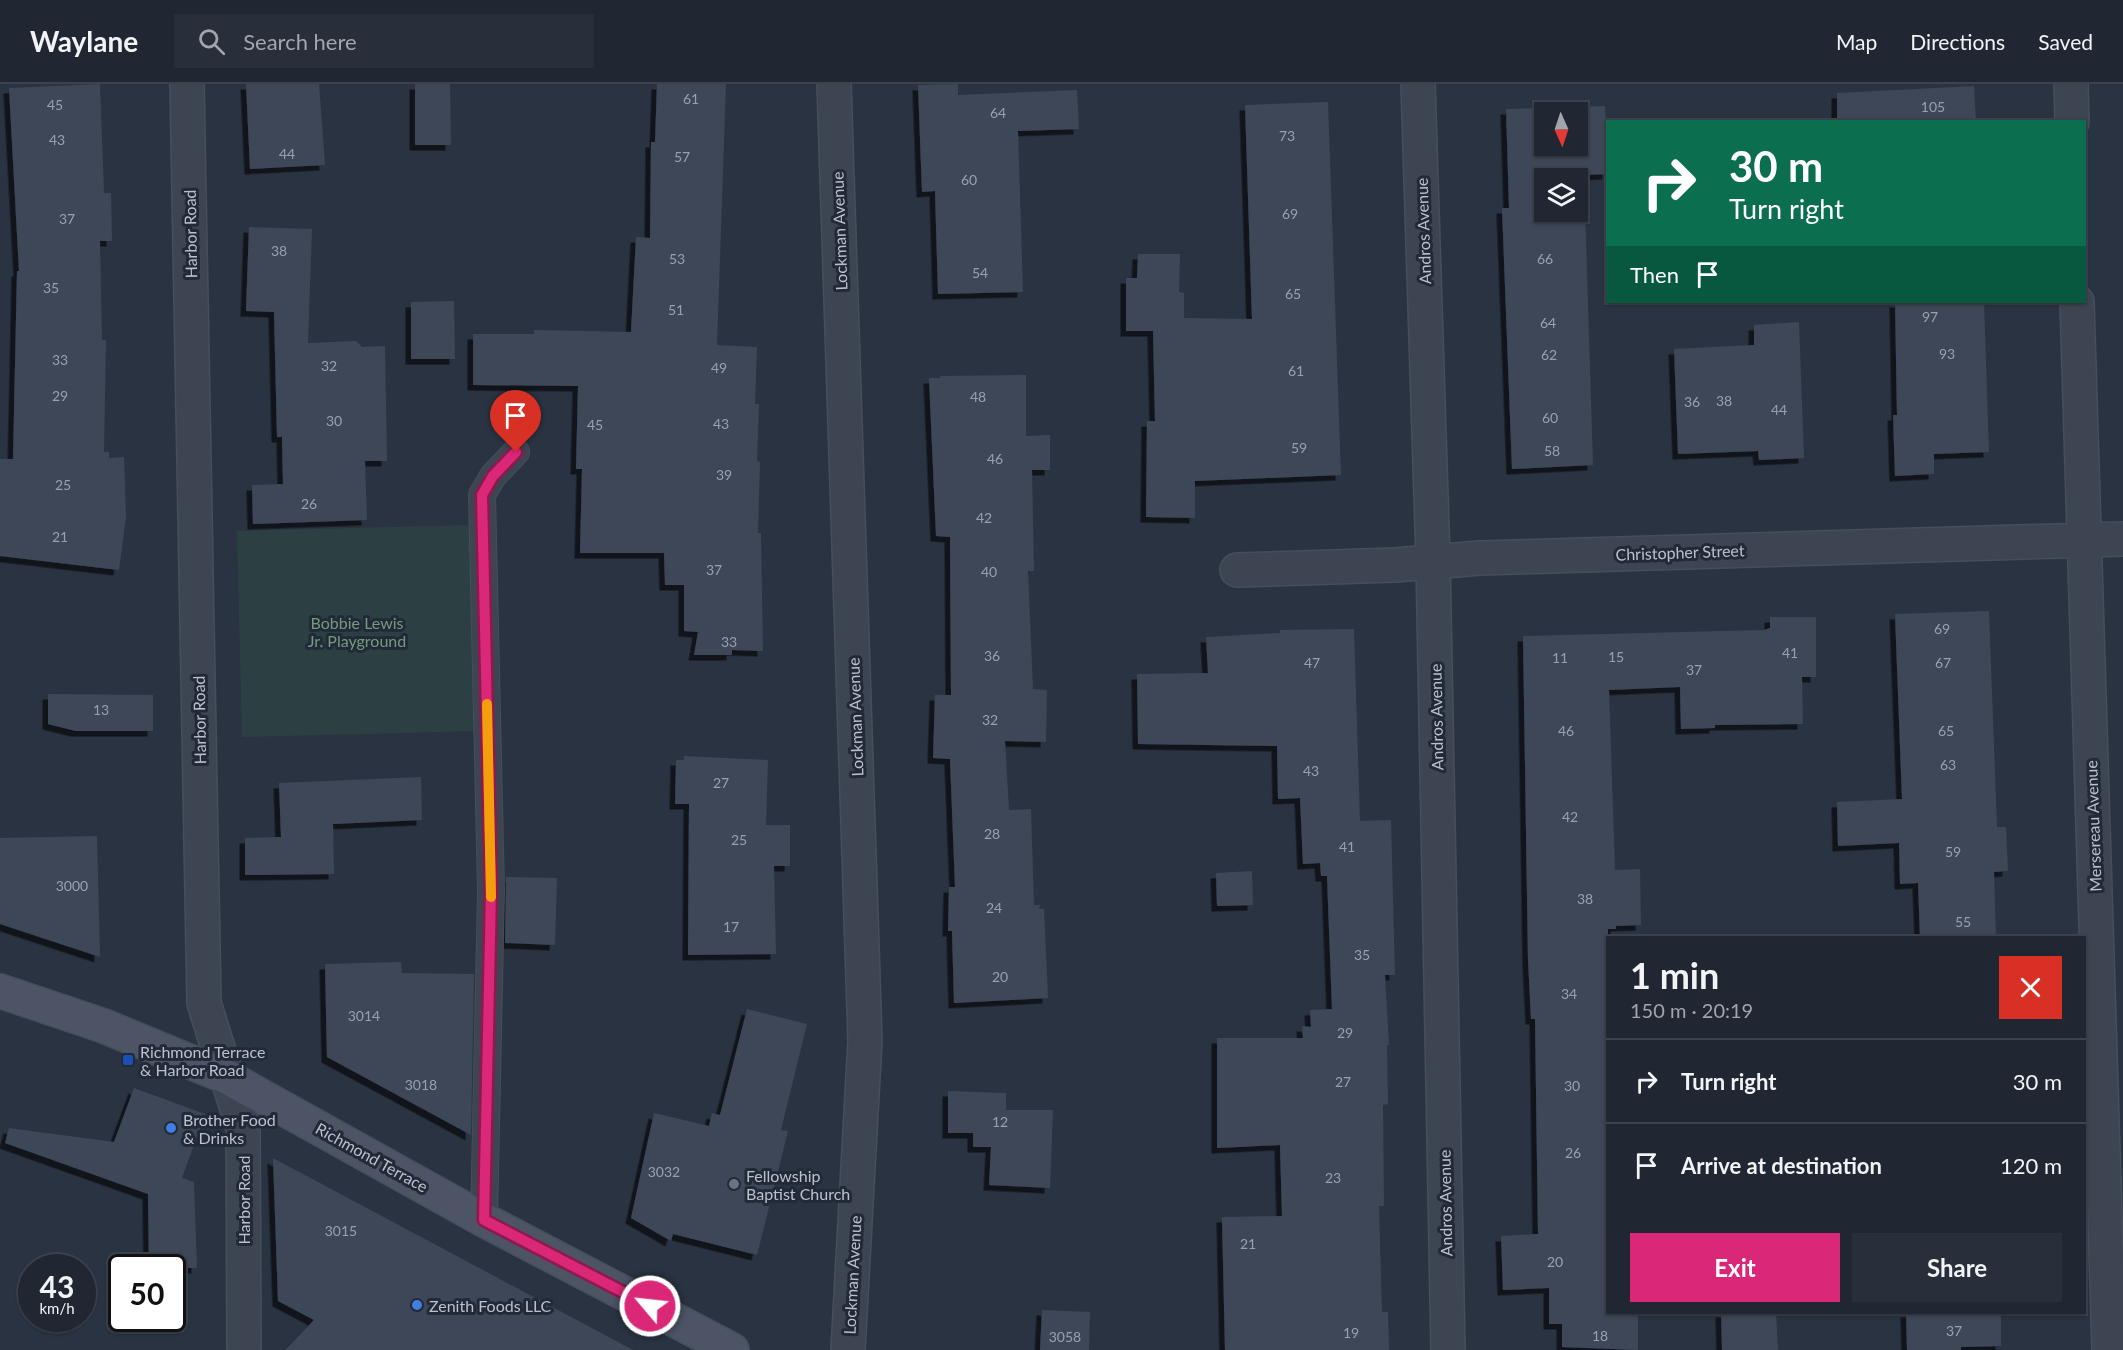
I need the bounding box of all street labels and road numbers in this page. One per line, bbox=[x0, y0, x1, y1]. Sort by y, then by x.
street label: Lockman Avenue bbox=[827, 171, 851, 291]
street label: Andros Avenue bbox=[1412, 177, 1434, 285]
street label: Harbor Road bbox=[180, 189, 200, 279]
street label: Christopher Street bbox=[1615, 540, 1745, 564]
street label: Lockman Avenue bbox=[843, 657, 867, 777]
street label: Andros Avenue bbox=[1426, 663, 1446, 771]
street label: Harbor Road bbox=[189, 675, 209, 765]
street label: Mersereau Avenue bbox=[2081, 760, 2105, 892]
street label: Richmond Terrace bbox=[313, 1118, 431, 1196]
street label: Andros Avenue bbox=[1435, 1149, 1455, 1257]
street label: Harbor Road bbox=[234, 1156, 253, 1244]
street label: Lockman Avenue bbox=[839, 1215, 865, 1335]

